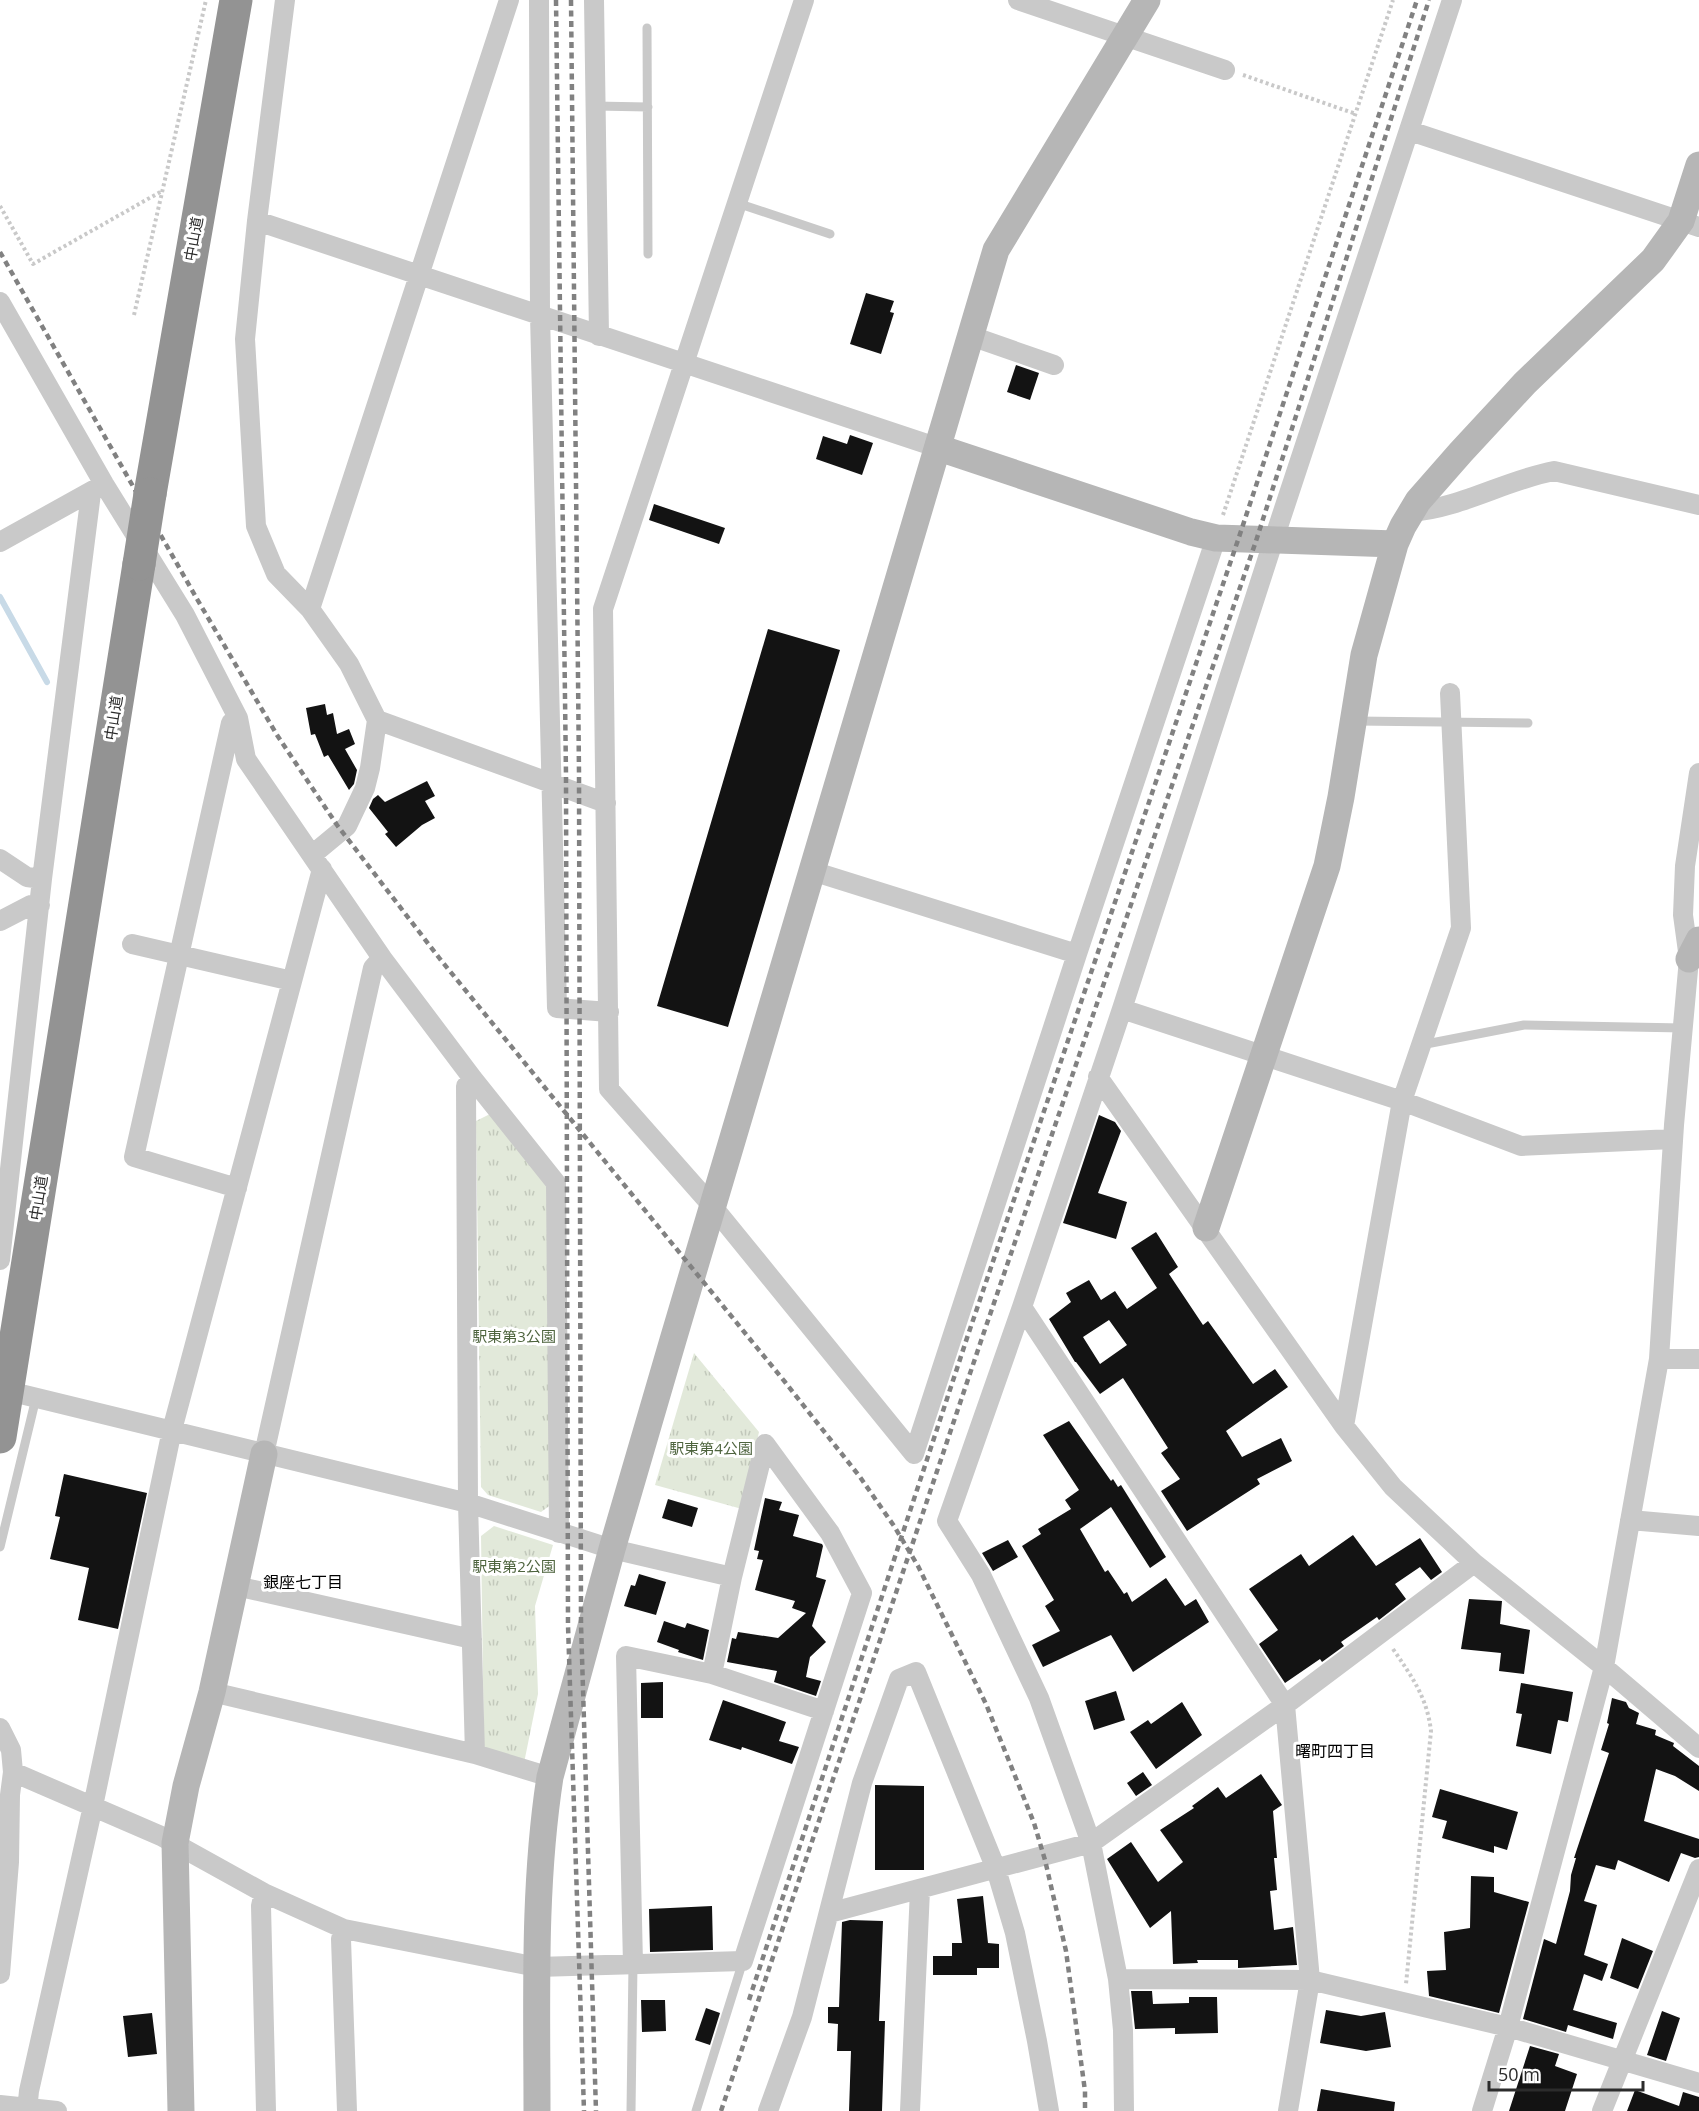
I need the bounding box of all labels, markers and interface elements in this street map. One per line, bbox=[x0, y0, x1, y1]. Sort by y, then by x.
street label: 中山道 bbox=[179, 215, 207, 263]
street label: 中山道 bbox=[100, 694, 126, 742]
street label: 中山道 bbox=[25, 1174, 51, 1222]
park label: 駅東第3公園 bbox=[472, 1326, 556, 1346]
park label: 駅東第4公園 bbox=[669, 1438, 753, 1458]
park label: 駅東第2公園 bbox=[472, 1556, 556, 1576]
district label: 銀座七丁目 bbox=[263, 1571, 343, 1593]
district label: 曙町四丁目 bbox=[1295, 1740, 1375, 1762]
scale bar bbox=[1489, 2054, 1644, 2092]
text: 50 m bbox=[1498, 2062, 1540, 2086]

